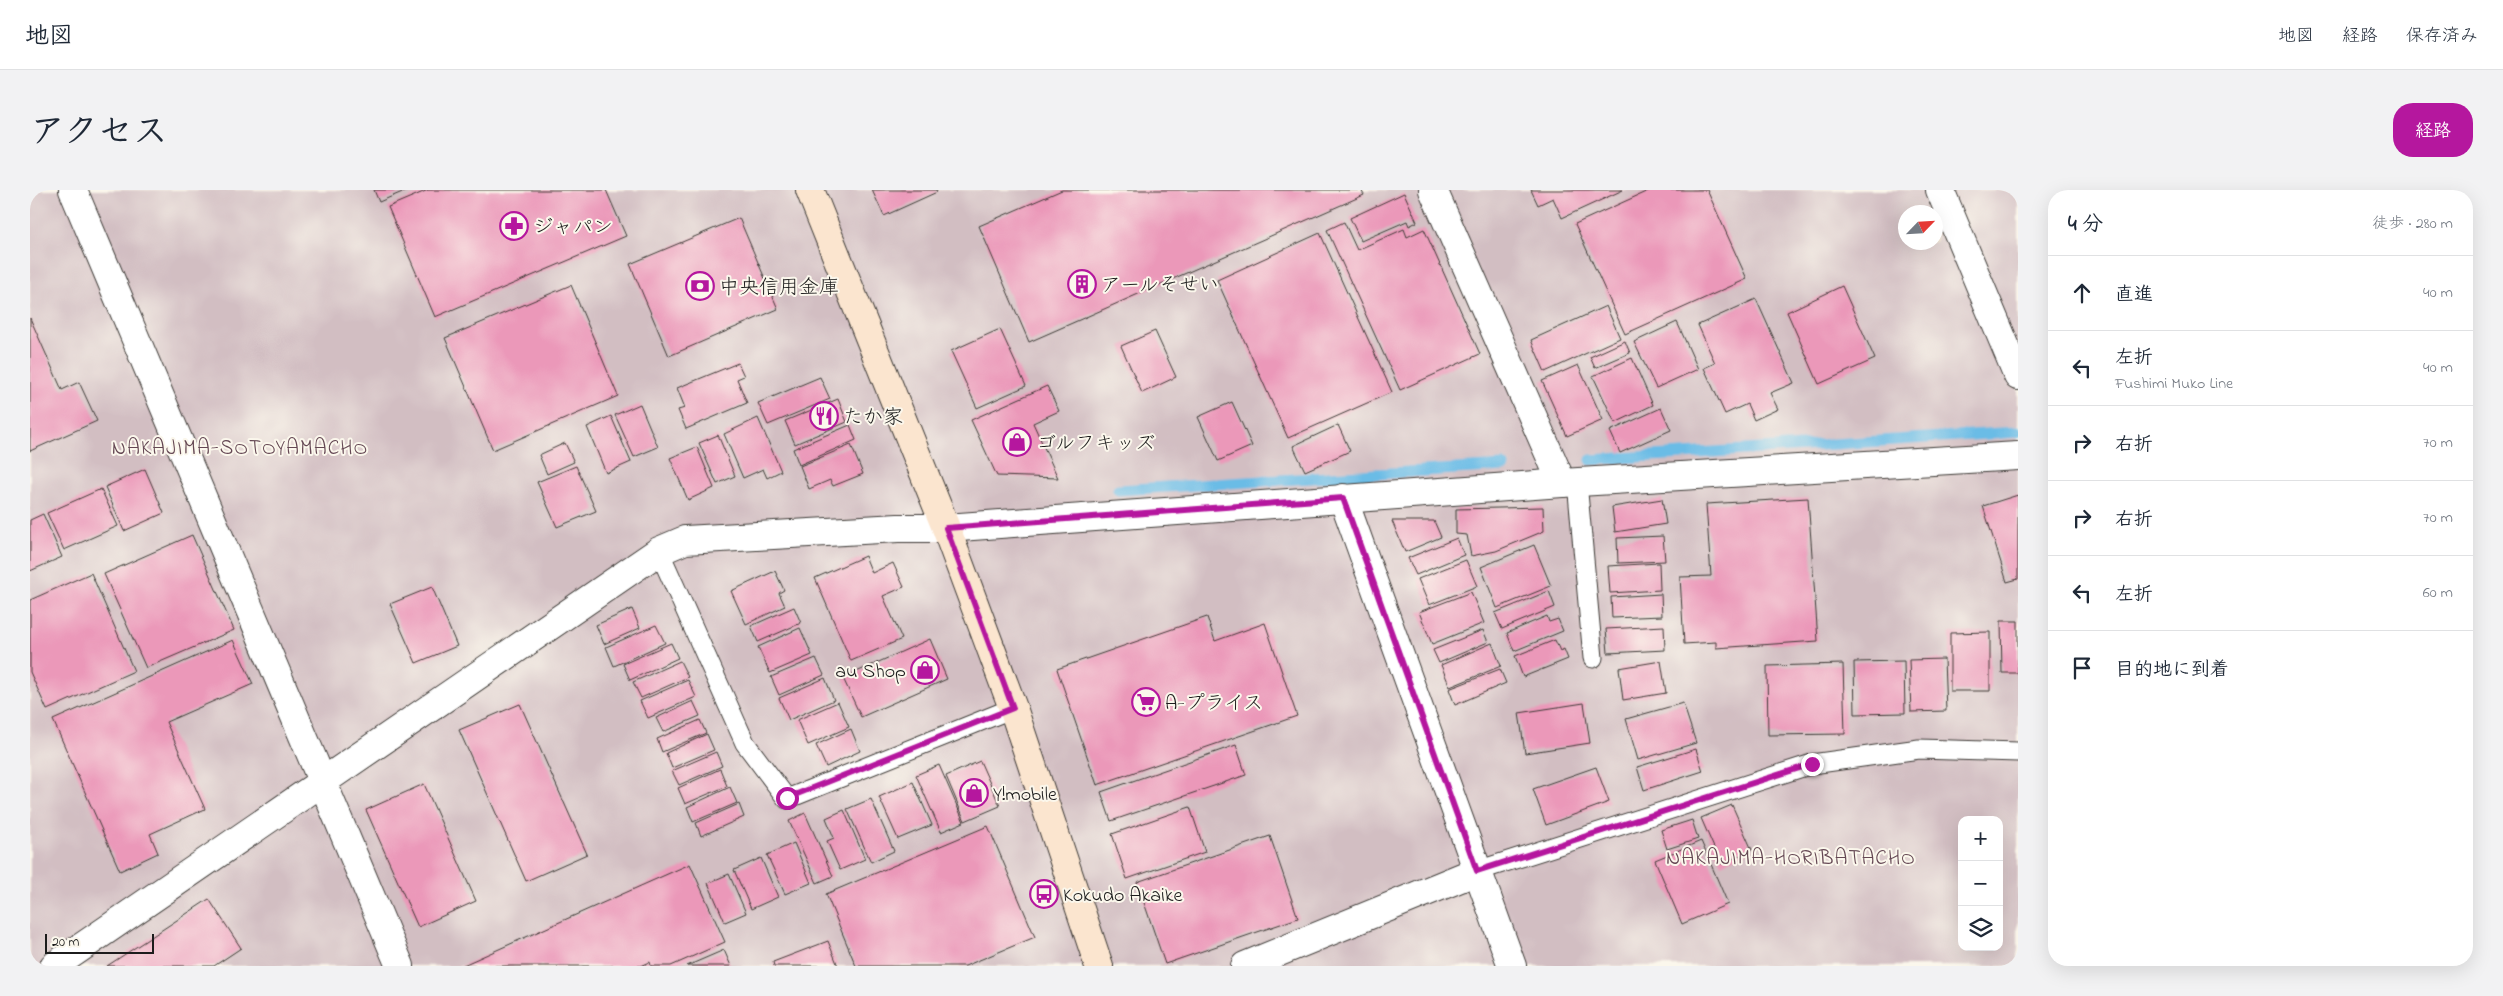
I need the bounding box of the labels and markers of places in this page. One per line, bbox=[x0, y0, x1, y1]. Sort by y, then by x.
pharmacy icon: ジャパン bbox=[499, 211, 529, 241]
place label: ジャパン bbox=[533, 214, 613, 243]
building icon: アールそせい bbox=[1067, 269, 1097, 299]
bank icon: 中央信用金庫 bbox=[685, 271, 715, 301]
place label: アールそせい bbox=[1101, 272, 1219, 301]
place label: 中央信用金庫 bbox=[719, 274, 839, 303]
restaurant icon: たか家 bbox=[809, 401, 839, 431]
place label: たか家 bbox=[843, 404, 903, 433]
shop icon: ゴルフキッズ bbox=[1002, 427, 1032, 457]
place label: ゴルフキッズ bbox=[1036, 430, 1155, 459]
shop icon: au Shop bbox=[910, 655, 940, 685]
place label: au Shop bbox=[835, 658, 906, 687]
supermarket icon: A-プライス bbox=[1131, 687, 1161, 717]
place label: A-プライス bbox=[1165, 690, 1263, 719]
shop icon: Y!mobile bbox=[959, 778, 989, 808]
place label: Y!mobile bbox=[993, 781, 1057, 810]
bus stop icon: Kokudo Akaike bbox=[1029, 879, 1059, 909]
place label: Kokudo Akaike bbox=[1063, 882, 1183, 911]

